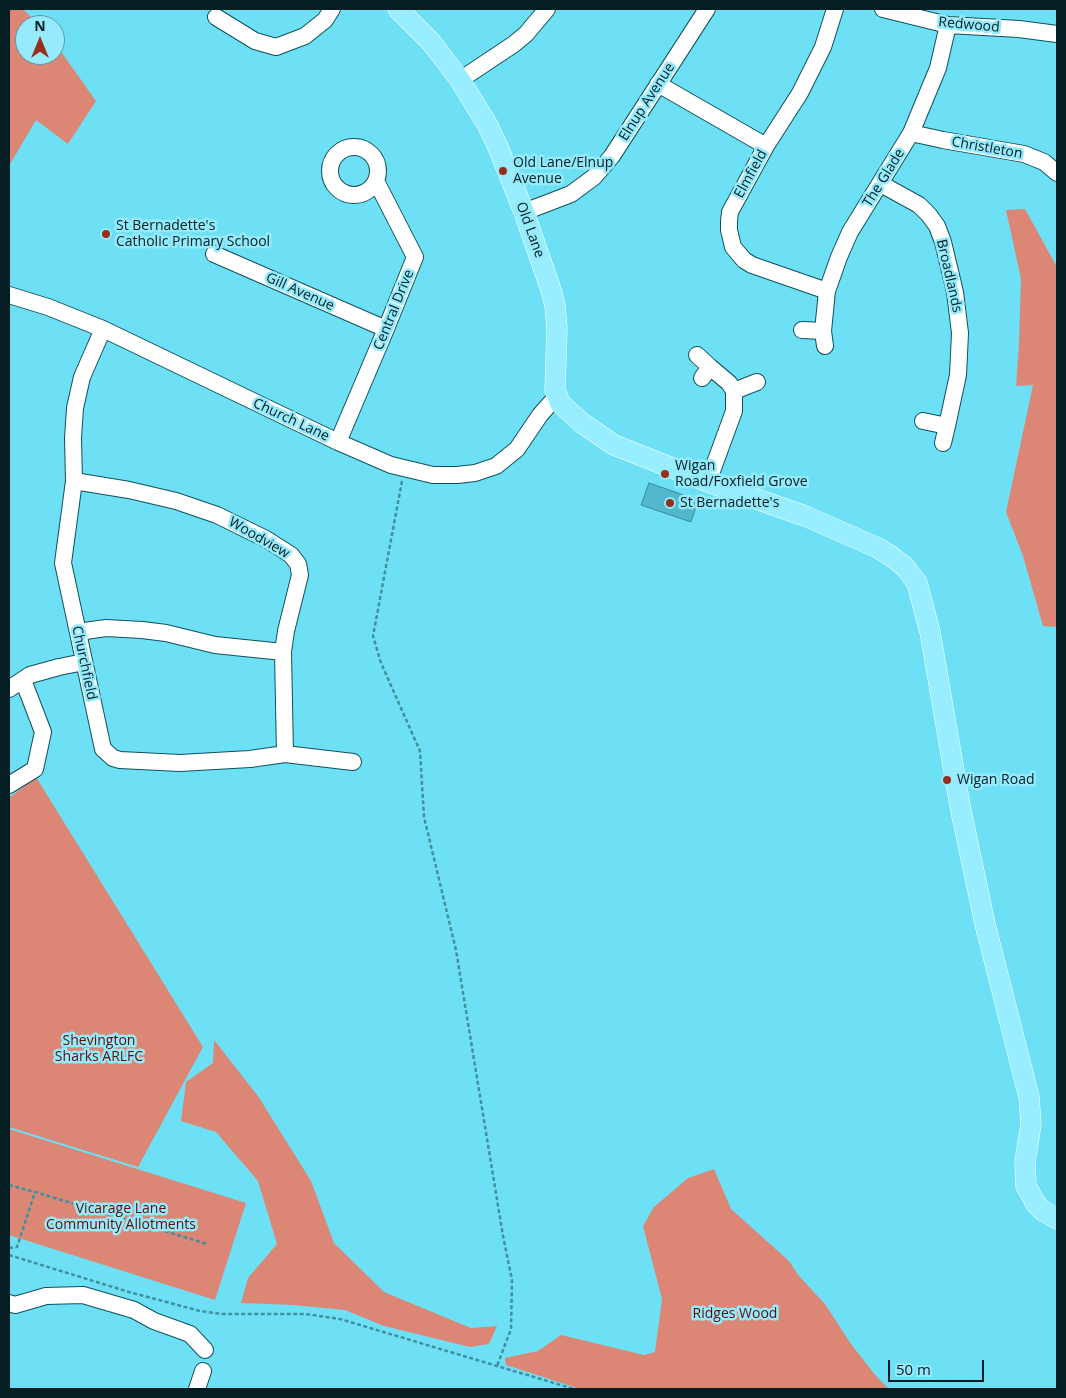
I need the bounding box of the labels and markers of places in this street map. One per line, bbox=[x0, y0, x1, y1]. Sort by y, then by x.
place label: Old Lane/Elnup Avenue bbox=[513, 155, 613, 188]
marker: Old Lane/Elnup Avenue bbox=[497, 165, 509, 177]
place label: St Bernadette's Catholic Primary School bbox=[116, 218, 270, 250]
marker: St Bernadette's Catholic Primary School bbox=[100, 228, 112, 240]
place label: Wigan Road/Foxfield Grove bbox=[675, 458, 808, 491]
marker: Wigan Road/Foxfield Grove bbox=[659, 468, 671, 480]
place label: St Bernadette's bbox=[680, 495, 779, 511]
marker: St Bernadette's bbox=[664, 497, 676, 509]
place label: Wigan Road bbox=[957, 772, 1034, 788]
marker: Wigan Road bbox=[941, 774, 953, 786]

